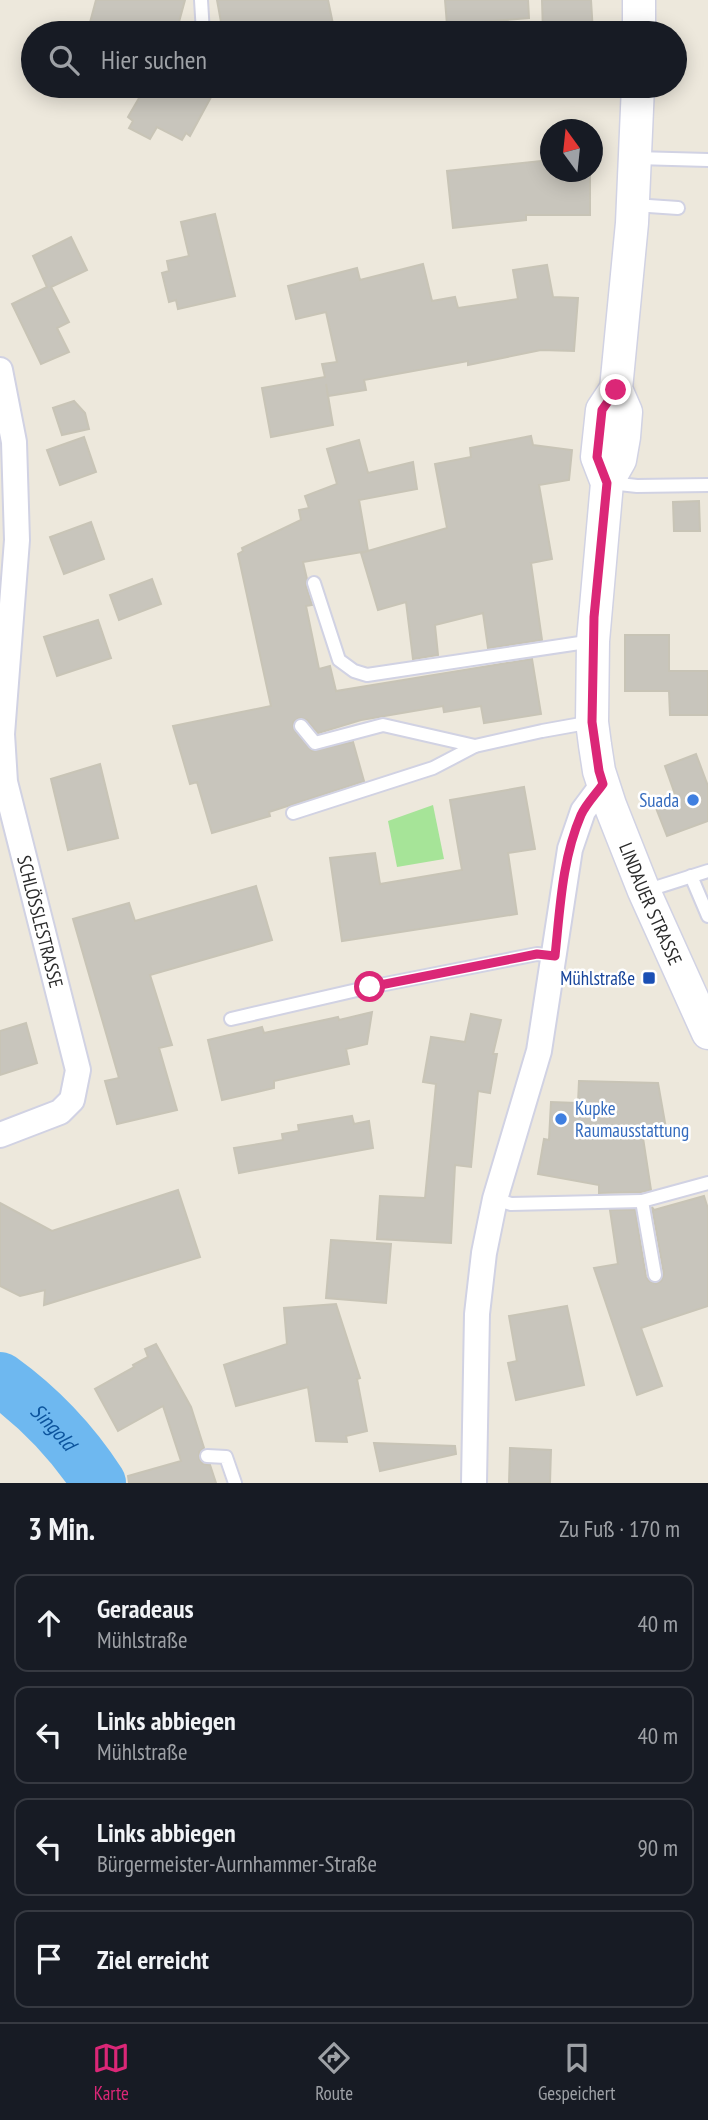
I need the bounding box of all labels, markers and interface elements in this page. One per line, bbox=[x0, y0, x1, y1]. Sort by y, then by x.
search box bbox=[21, 21, 687, 98]
icon: search bbox=[45, 41, 83, 79]
text: Hier suchen bbox=[101, 43, 207, 76]
north arrow bbox=[540, 119, 603, 182]
route end bbox=[600, 374, 631, 405]
place label: Suada bbox=[639, 788, 679, 812]
marker: Suada bbox=[685, 792, 701, 808]
street label: LINDAUER STRASSE bbox=[614, 839, 688, 969]
street label: SCHLÖSSLESTRASSE bbox=[12, 853, 69, 990]
place label: Mühlstraße bbox=[560, 966, 635, 990]
marker: Mühlstraße bbox=[641, 970, 657, 986]
route start bbox=[354, 971, 385, 1002]
place label: Kupke Raumausstattung bbox=[575, 1096, 689, 1142]
marker: Kupke Raumausstattung bbox=[553, 1111, 569, 1127]
water label: Singold bbox=[25, 1397, 85, 1458]
text: 3 Min. bbox=[28, 1509, 95, 1548]
text: Zu Fuß · 170 m bbox=[559, 1514, 680, 1543]
text: Geradeaus bbox=[97, 1592, 194, 1625]
icon: ahead bbox=[30, 1604, 68, 1642]
text: 40 m bbox=[637, 1609, 678, 1638]
text: Mühlstraße bbox=[97, 1625, 187, 1654]
text: Links abbiegen bbox=[97, 1704, 236, 1737]
icon: left bbox=[30, 1716, 68, 1754]
text: 40 m bbox=[637, 1721, 678, 1750]
text: Mühlstraße bbox=[97, 1737, 187, 1766]
text: Links abbiegen bbox=[97, 1816, 236, 1849]
icon: left bbox=[30, 1828, 68, 1866]
text: 90 m bbox=[637, 1833, 678, 1862]
text: Bürgermeister-Aurnhammer-Straße bbox=[97, 1849, 377, 1878]
icon: arrive bbox=[30, 1940, 68, 1978]
text: Ziel erreicht bbox=[97, 1943, 209, 1976]
tab: Karte bbox=[92, 2039, 130, 2105]
tab: Route bbox=[315, 2039, 353, 2105]
tab: Gespeichert bbox=[538, 2039, 616, 2105]

